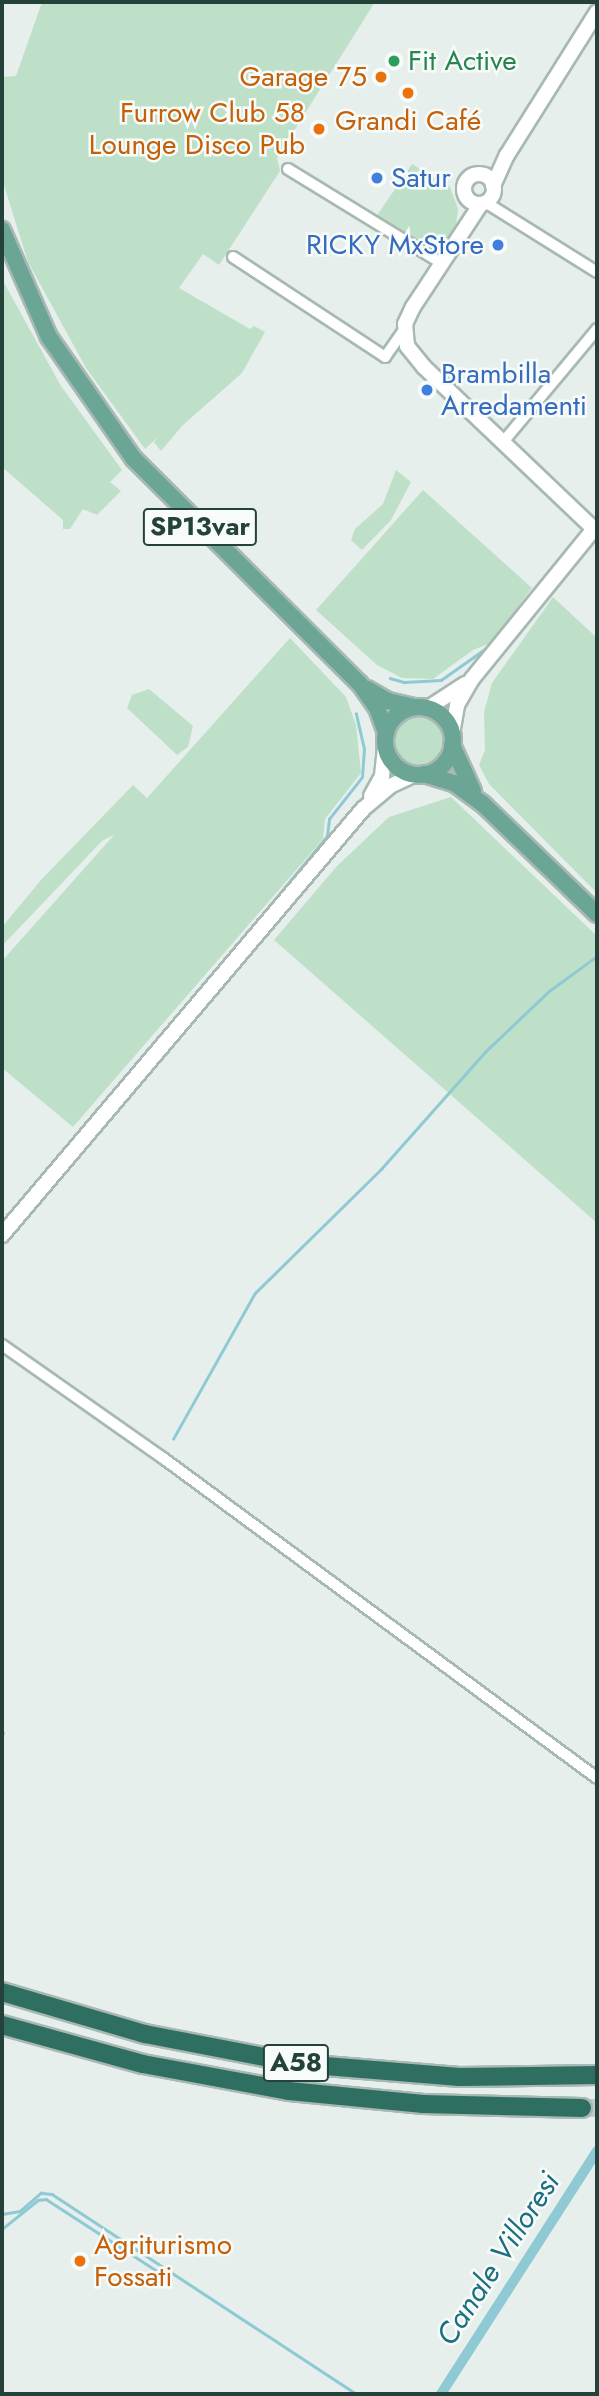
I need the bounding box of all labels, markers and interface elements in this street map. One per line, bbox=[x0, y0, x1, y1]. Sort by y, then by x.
place label: Fit Active bbox=[408, 44, 517, 78]
marker: Fit Active bbox=[386, 53, 402, 69]
place label: Garage 75 bbox=[239, 60, 367, 94]
marker: Garage 75 bbox=[373, 69, 389, 85]
marker: Grandi Café bbox=[400, 85, 416, 101]
place label: Furrow Club 58 Lounge Disco Pub bbox=[89, 96, 305, 162]
place label: Grandi Café bbox=[335, 104, 481, 138]
marker: Furrow Club 58 Lounge Disco Pub bbox=[311, 121, 327, 137]
place label: Satur bbox=[391, 161, 451, 195]
marker: Satur bbox=[369, 170, 385, 186]
place label: RICKY MxStore bbox=[306, 228, 484, 262]
marker: RICKY MxStore bbox=[490, 237, 506, 253]
place label: Brambilla Arredamenti bbox=[441, 357, 587, 423]
marker: Brambilla Arredamenti bbox=[419, 382, 435, 398]
road number: SP13var bbox=[142, 505, 258, 550]
road number: A58 bbox=[263, 2040, 329, 2086]
water label: Canale Villoresi bbox=[429, 2166, 567, 2352]
place label: Agriturismo Fossati bbox=[94, 2228, 232, 2294]
marker: Agriturismo Fossati bbox=[72, 2253, 88, 2269]

